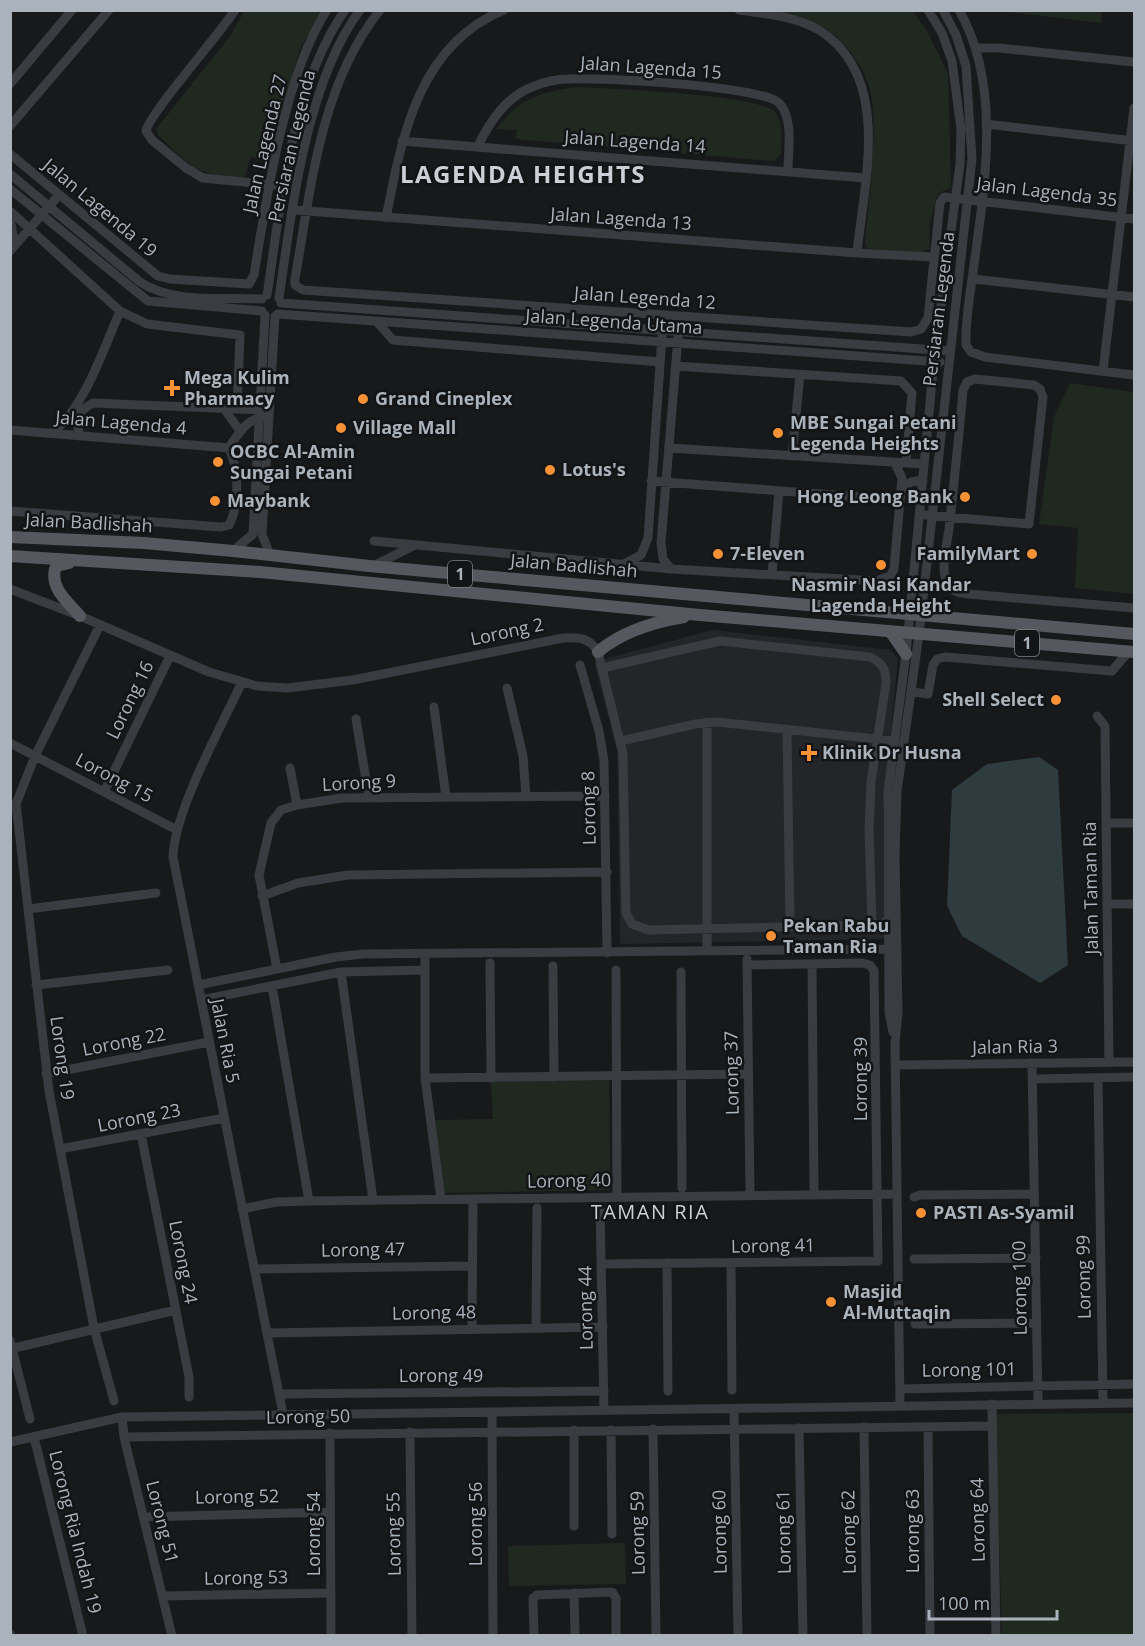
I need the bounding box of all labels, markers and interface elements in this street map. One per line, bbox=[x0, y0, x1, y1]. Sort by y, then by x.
street label: Jalan Lagenda 15 bbox=[578, 50, 723, 84]
street label: Persiaran Legenda bbox=[262, 67, 320, 224]
street label: Jalan Lagenda 27 bbox=[236, 72, 292, 217]
street label: Jalan Lagenda 14 bbox=[562, 124, 707, 158]
street label: Jalan Lagenda 19 bbox=[37, 151, 163, 262]
district label: LAGENDA HEIGHTS bbox=[400, 157, 646, 190]
street label: Jalan Lagenda 35 bbox=[973, 170, 1119, 212]
street label: Jalan Lagenda 13 bbox=[548, 201, 693, 235]
street label: Persiaran Legenda bbox=[917, 230, 959, 388]
street label: Jalan Legenda 12 bbox=[572, 280, 717, 314]
street label: Jalan Legenda Utama bbox=[523, 303, 703, 339]
place label: Mega Kulim Pharmacy bbox=[184, 365, 290, 410]
marker: Mega Kulim Pharmacy bbox=[165, 381, 179, 395]
place label: Grand Cineplex bbox=[375, 386, 513, 410]
marker: Grand Cineplex bbox=[356, 392, 370, 406]
street label: Jalan Lagenda 4 bbox=[53, 404, 188, 440]
place label: MBE Sungai Petani Legenda Heights bbox=[790, 410, 957, 455]
place label: Village Mall bbox=[353, 415, 456, 439]
marker: Village Mall bbox=[334, 421, 348, 435]
marker: MBE Sungai Petani Legenda Heights bbox=[771, 426, 785, 440]
place label: OCBC Al-Amin Sungai Petani bbox=[230, 439, 355, 484]
marker: OCBC Al-Amin Sungai Petani bbox=[211, 455, 225, 469]
place label: Lotus's bbox=[562, 457, 626, 481]
marker: Lotus's bbox=[543, 463, 557, 477]
place label: Hong Leong Bank bbox=[797, 484, 954, 508]
place label: Maybank bbox=[227, 488, 311, 512]
marker: Hong Leong Bank bbox=[958, 490, 972, 504]
marker: Maybank bbox=[208, 494, 222, 508]
street label: Jalan Badlishah bbox=[23, 507, 153, 537]
place label: 7-Eleven bbox=[730, 541, 805, 565]
place label: FamilyMart bbox=[917, 541, 1020, 565]
street label: Jalan Badlishah bbox=[508, 547, 639, 583]
marker: 7-Eleven bbox=[711, 547, 725, 561]
marker: FamilyMart bbox=[1025, 547, 1039, 561]
marker: Nasmir Nasi Kandar Lagenda Height bbox=[874, 558, 888, 572]
road number: 1 bbox=[448, 561, 472, 587]
place label: Nasmir Nasi Kandar Lagenda Height bbox=[791, 572, 971, 617]
street label: Lorong 2 bbox=[468, 612, 546, 650]
road number: 1 bbox=[1015, 630, 1039, 656]
street label: Lorong 16 bbox=[100, 656, 158, 743]
place label: Shell Select bbox=[942, 687, 1044, 711]
marker: Shell Select bbox=[1049, 693, 1063, 707]
place label: Klinik Dr Husna bbox=[822, 740, 962, 764]
marker: Klinik Dr Husna bbox=[800, 744, 818, 762]
street label: Lorong 15 bbox=[72, 747, 157, 808]
street label: Lorong 9 bbox=[321, 768, 397, 796]
street label: Lorong 8 bbox=[575, 771, 601, 845]
street label: Jalan Taman Ria bbox=[1077, 821, 1103, 957]
place label: Pekan Rabu Taman Ria bbox=[783, 913, 889, 958]
marker: Pekan Rabu Taman Ria bbox=[764, 929, 778, 943]
street label: Jalan Ria 5 bbox=[206, 994, 246, 1085]
street label: Lorong 19 bbox=[45, 1014, 81, 1101]
street label: Lorong 22 bbox=[80, 1021, 168, 1061]
street label: Lorong 37 bbox=[718, 1031, 744, 1115]
street label: Jalan Ria 3 bbox=[970, 1033, 1058, 1059]
street label: Lorong 39 bbox=[848, 1037, 872, 1121]
street label: Lorong 23 bbox=[95, 1097, 183, 1137]
street label: Lorong 40 bbox=[527, 1167, 611, 1193]
district label: TAMAN RIA bbox=[591, 1198, 709, 1225]
place label: PASTI As-Syamil bbox=[933, 1200, 1075, 1224]
marker: PASTI As-Syamil bbox=[914, 1206, 928, 1220]
street label: Lorong 24 bbox=[164, 1218, 204, 1306]
street label: Lorong 41 bbox=[731, 1232, 815, 1258]
street label: Lorong 99 bbox=[1070, 1235, 1096, 1319]
street label: Lorong 47 bbox=[321, 1236, 405, 1262]
street label: Lorong 100 bbox=[1006, 1240, 1032, 1336]
street label: Lorong 44 bbox=[572, 1266, 598, 1350]
place label: Masjid Al-Muttaqin bbox=[843, 1279, 951, 1324]
marker: Masjid Al-Muttaqin bbox=[824, 1295, 838, 1309]
street label: Lorong 48 bbox=[392, 1299, 476, 1325]
street label: Lorong 101 bbox=[921, 1356, 1017, 1382]
street label: Lorong 49 bbox=[399, 1363, 483, 1387]
street label: Lorong 50 bbox=[266, 1403, 350, 1429]
street label: Lorong Ria Indah 19 bbox=[44, 1448, 108, 1616]
street label: Lorong 51 bbox=[141, 1478, 185, 1566]
street label: Lorong 64 bbox=[964, 1478, 990, 1562]
street label: Lorong 56 bbox=[463, 1482, 487, 1566]
street label: Lorong 52 bbox=[195, 1483, 279, 1509]
street label: Lorong 63 bbox=[900, 1489, 924, 1573]
street label: Lorong 60 bbox=[706, 1490, 732, 1574]
street label: Lorong 61 bbox=[770, 1490, 796, 1574]
street label: Lorong 62 bbox=[835, 1490, 861, 1574]
street label: Lorong 59 bbox=[624, 1491, 650, 1575]
street label: Lorong 54 bbox=[301, 1492, 325, 1576]
street label: Lorong 55 bbox=[380, 1492, 406, 1576]
street label: Lorong 53 bbox=[204, 1564, 288, 1590]
scale bar bbox=[929, 1583, 1056, 1621]
text: 100 m bbox=[938, 1591, 990, 1615]

